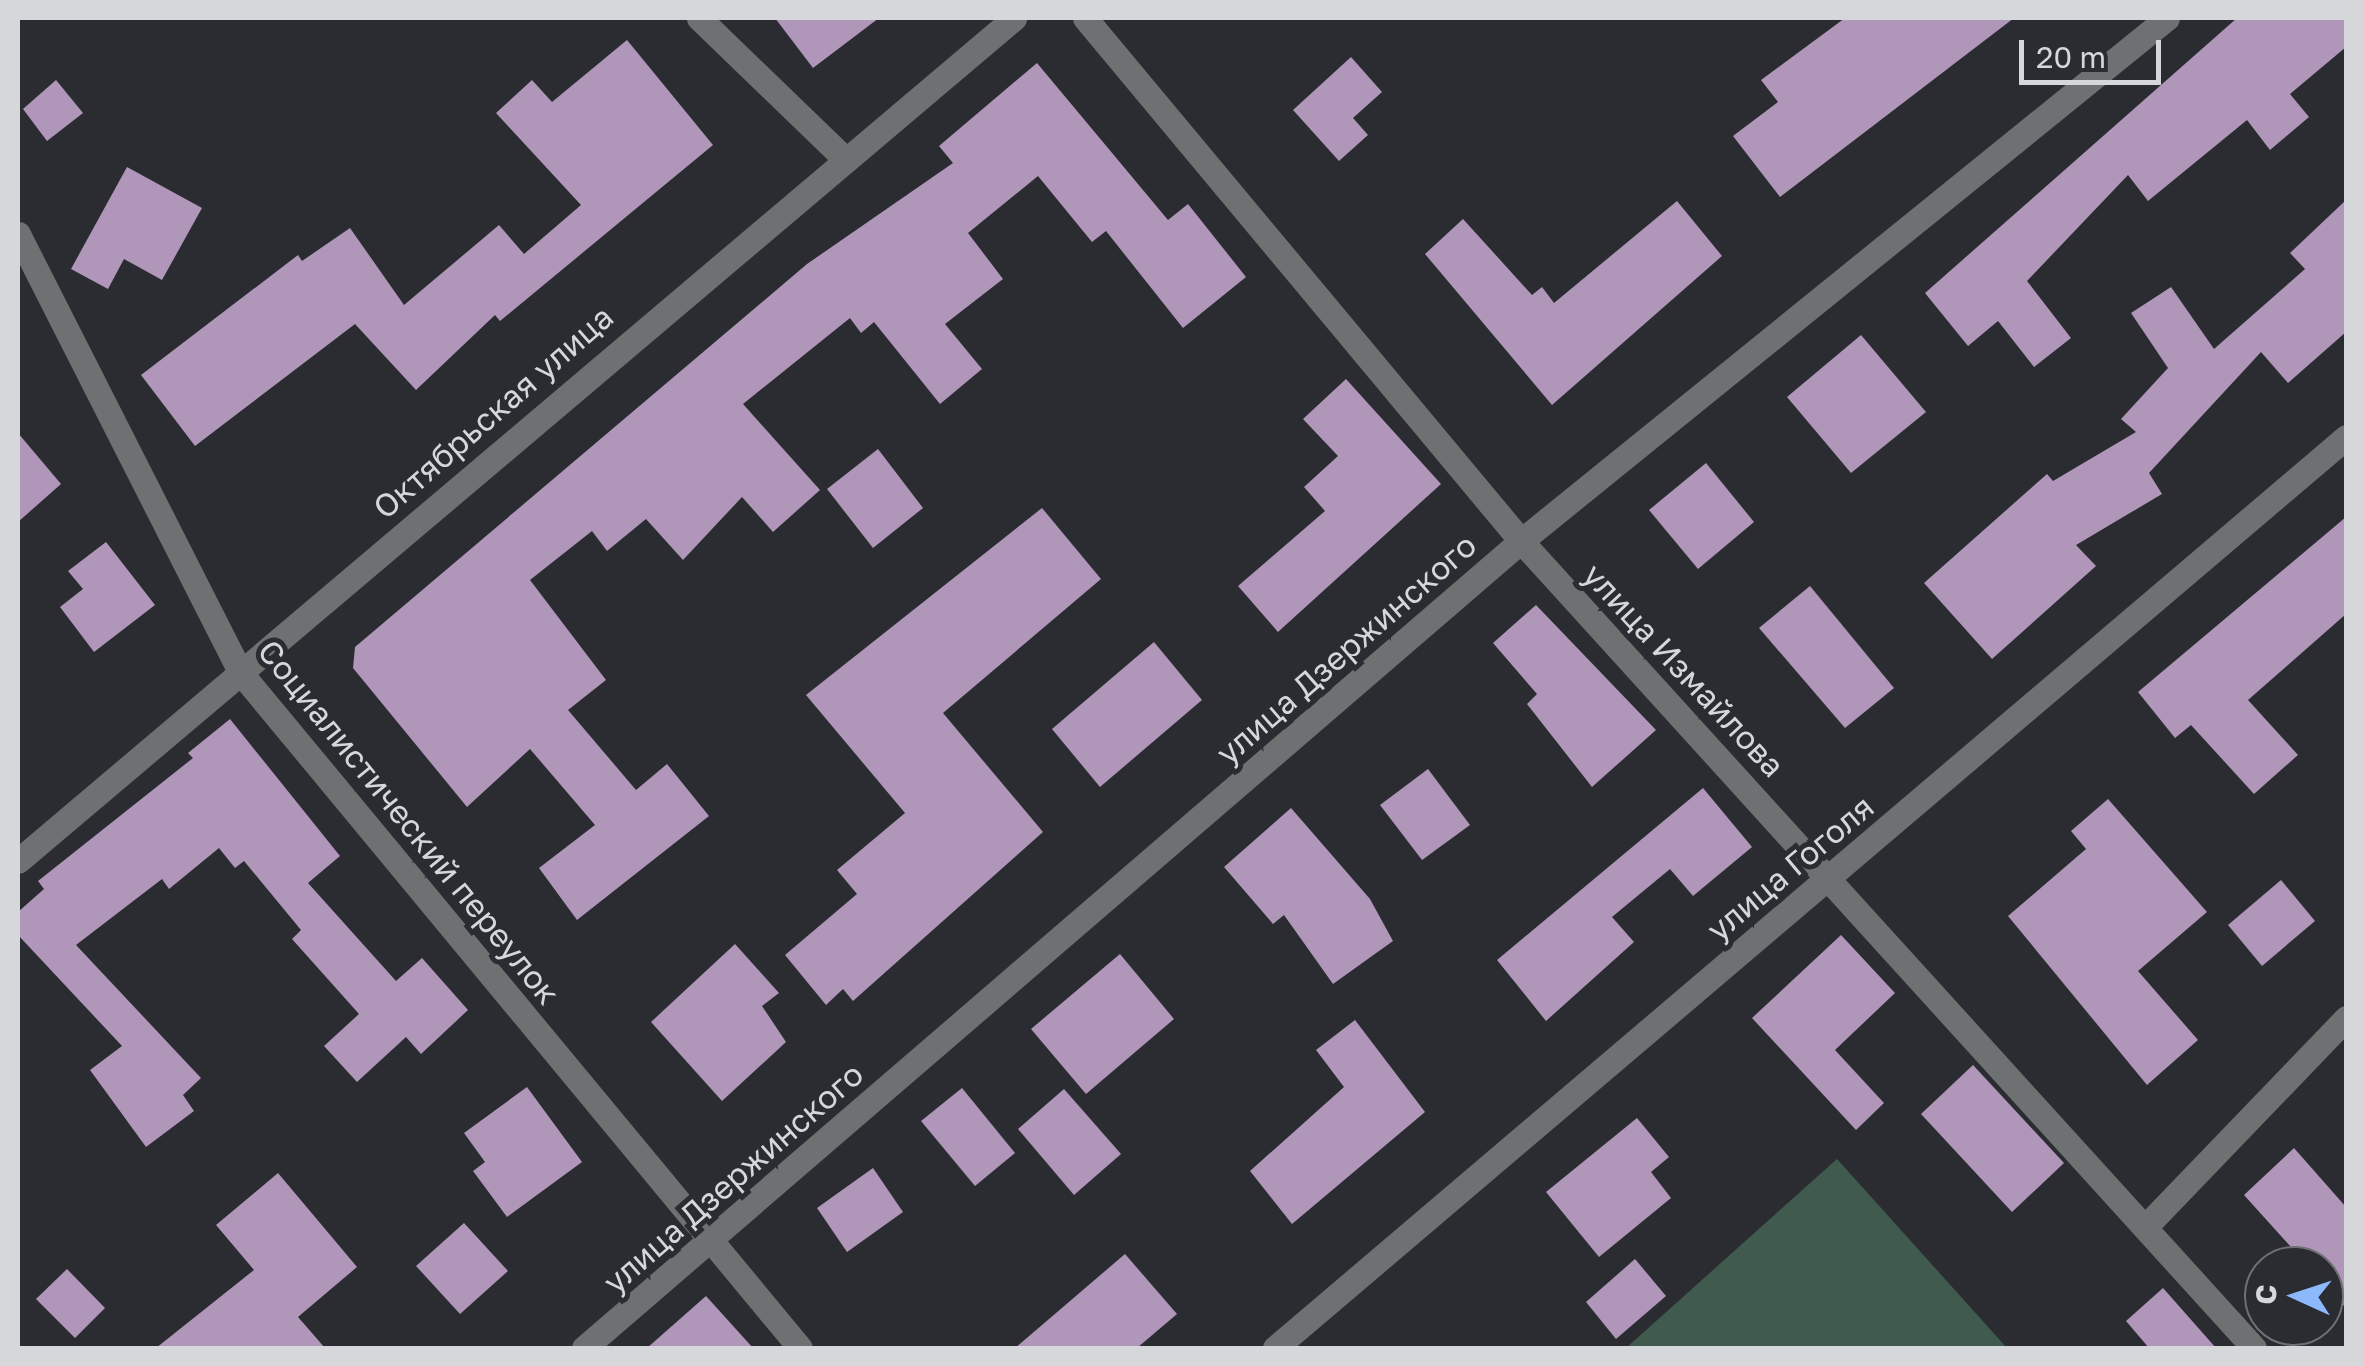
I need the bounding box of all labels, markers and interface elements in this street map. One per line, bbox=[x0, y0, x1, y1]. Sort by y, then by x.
scale bar bbox=[2024, 20, 2166, 82]
text: 20 m bbox=[2036, 39, 2106, 75]
street label: Октябрьская улица bbox=[365, 297, 621, 527]
street label: улица Дзержинского bbox=[1208, 526, 1484, 772]
street label: улица Измайлова bbox=[1575, 555, 1793, 785]
street label: Социалистический переулок bbox=[250, 632, 568, 1012]
street label: улица Гоголя bbox=[1699, 787, 1881, 949]
street label: улица Дзержинского bbox=[595, 1055, 871, 1301]
north arrow bbox=[2244, 1246, 2344, 1346]
text: С bbox=[2249, 1284, 2283, 1305]

